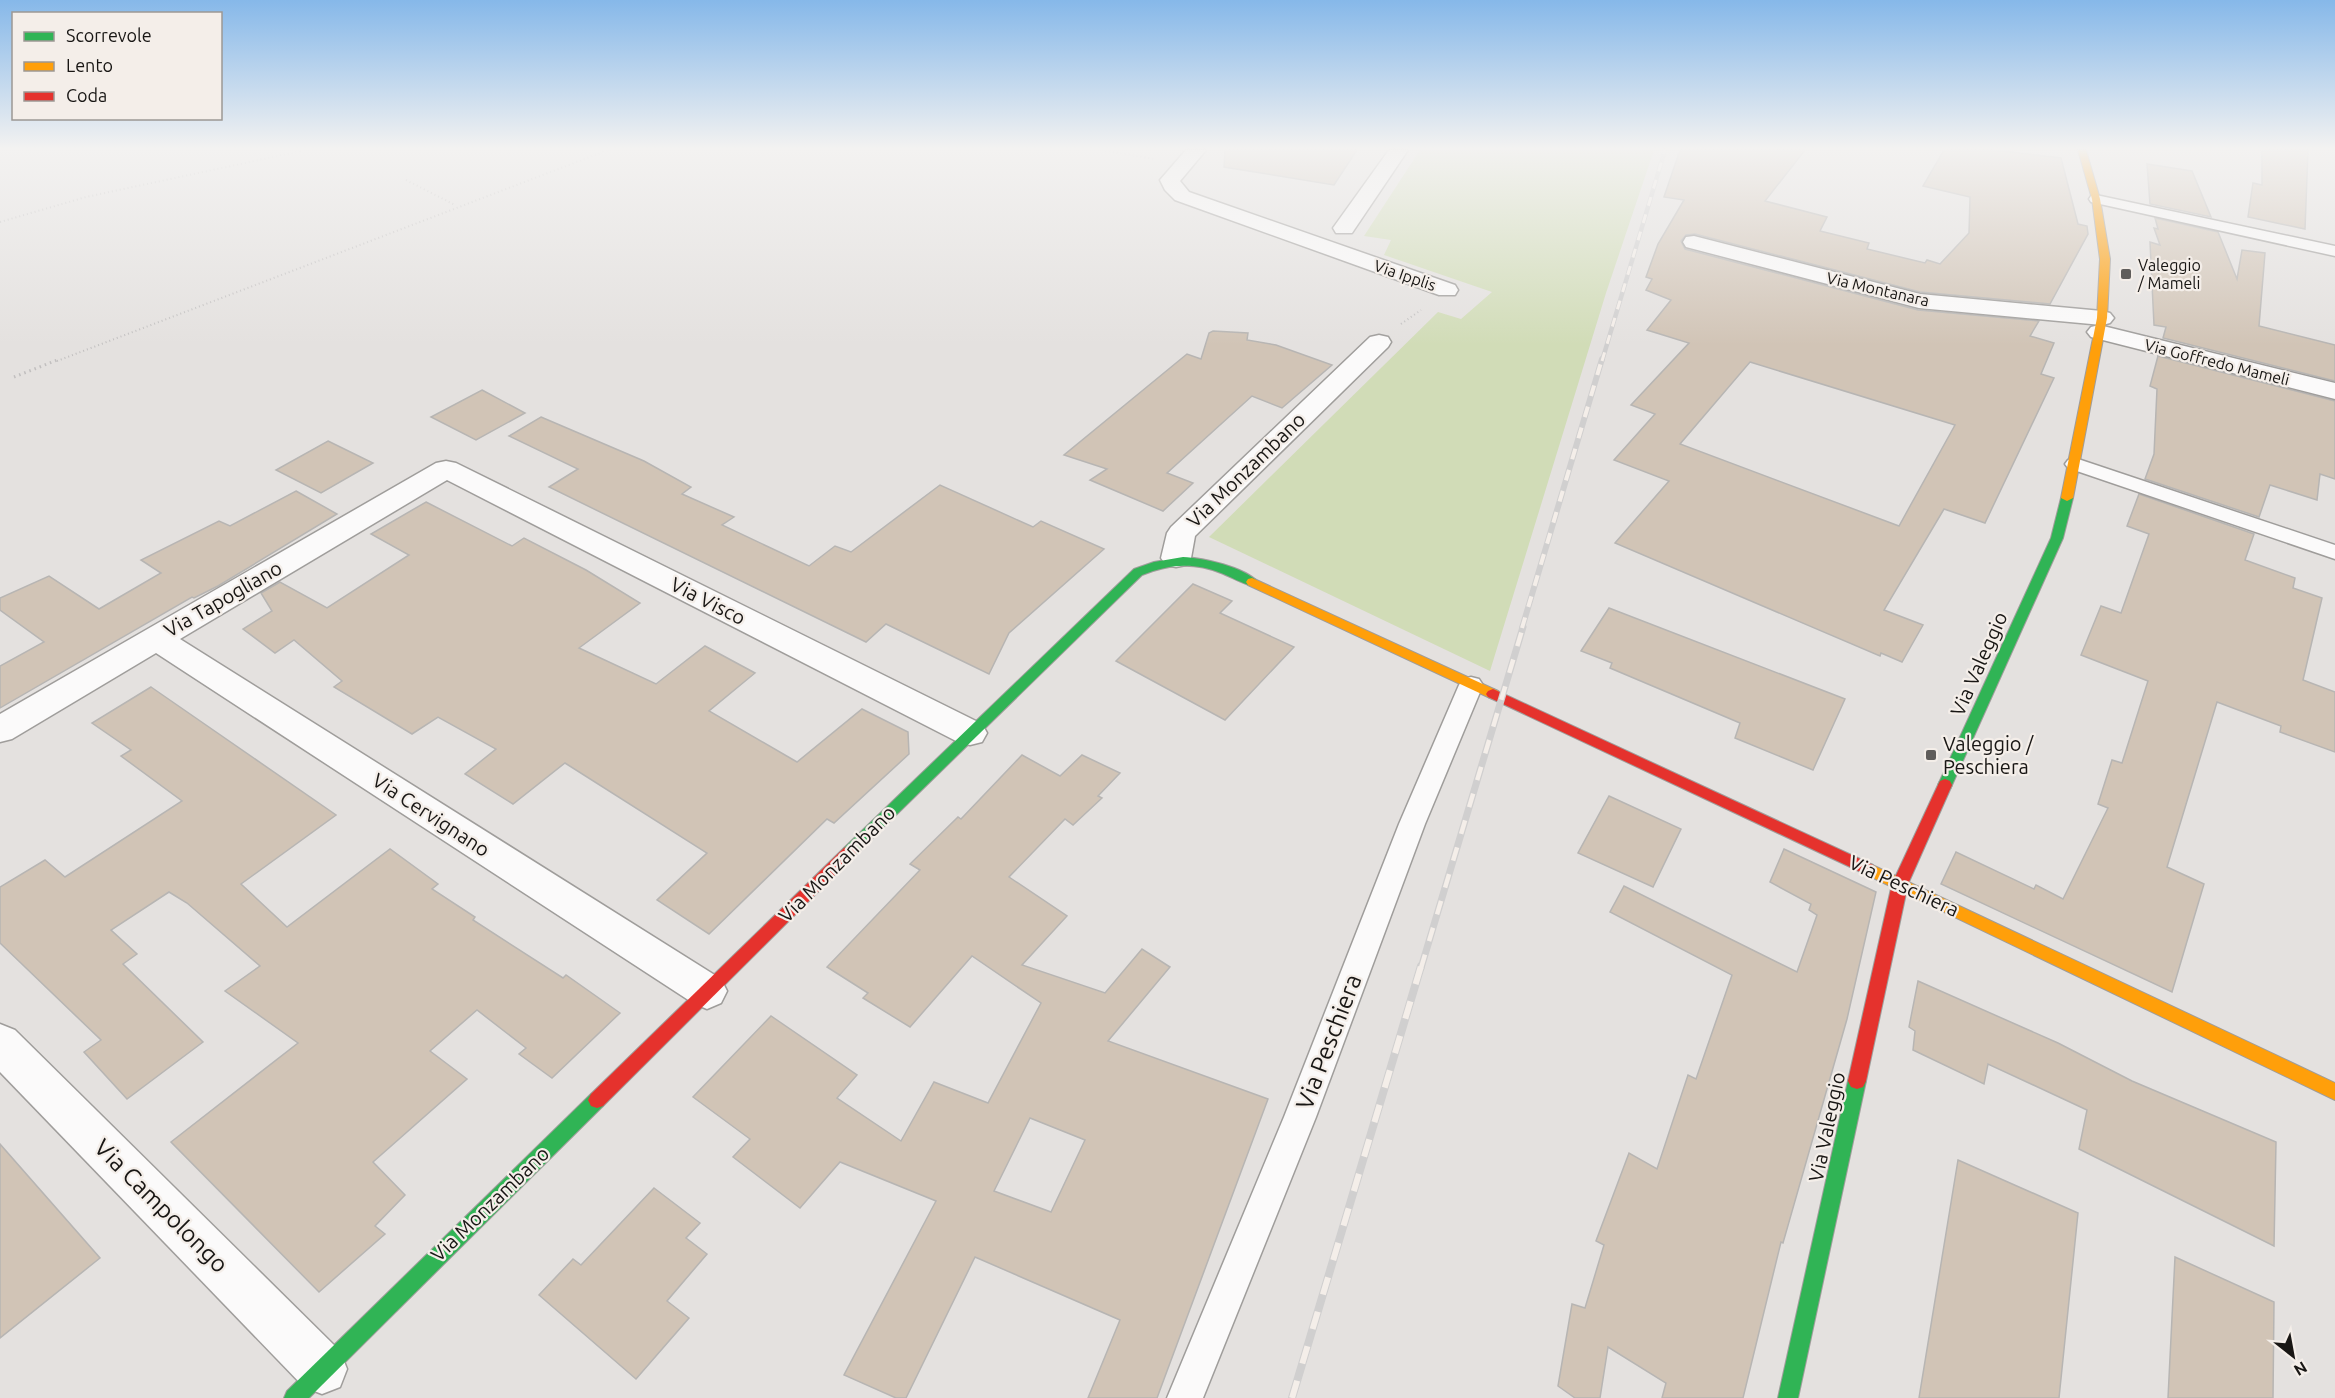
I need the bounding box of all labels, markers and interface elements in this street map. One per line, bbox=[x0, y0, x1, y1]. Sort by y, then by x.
legend bbox=[12, 12, 222, 120]
text: Scorrevole bbox=[66, 25, 152, 45]
text: Lento bbox=[66, 55, 113, 75]
text: Coda bbox=[66, 85, 107, 105]
street label: Via Ipplis bbox=[1372, 256, 1438, 294]
place label: Valeggio / Mameli bbox=[2137, 256, 2201, 292]
marker: Valeggio / Mameli bbox=[2119, 267, 2133, 281]
street label: Via Montanara bbox=[1825, 268, 1931, 310]
street label: Via Goffredo Mameli bbox=[2143, 335, 2291, 389]
street label: Via Monzambano bbox=[1182, 407, 1310, 532]
street label: Via Tapogliano bbox=[160, 556, 286, 642]
street label: Via Visco bbox=[667, 572, 749, 629]
street label: Via Valeggio bbox=[1945, 608, 2012, 719]
place label: Valeggio / Peschiera bbox=[1943, 732, 2034, 778]
marker: Valeggio / Peschiera bbox=[1924, 748, 1938, 762]
street label: Via Cervignano bbox=[368, 768, 494, 861]
street label: Via Monzambano bbox=[774, 801, 900, 927]
street label: Via Peschiera bbox=[1846, 850, 1963, 921]
street label: Via Peschiera bbox=[1290, 970, 1367, 1113]
street label: Via Valeggio bbox=[1804, 1070, 1849, 1184]
street label: Via Campolongo bbox=[89, 1133, 234, 1278]
street label: Via Monzambano bbox=[426, 1141, 554, 1266]
north arrow bbox=[2263, 1326, 2323, 1386]
text: N bbox=[2291, 1358, 2310, 1380]

